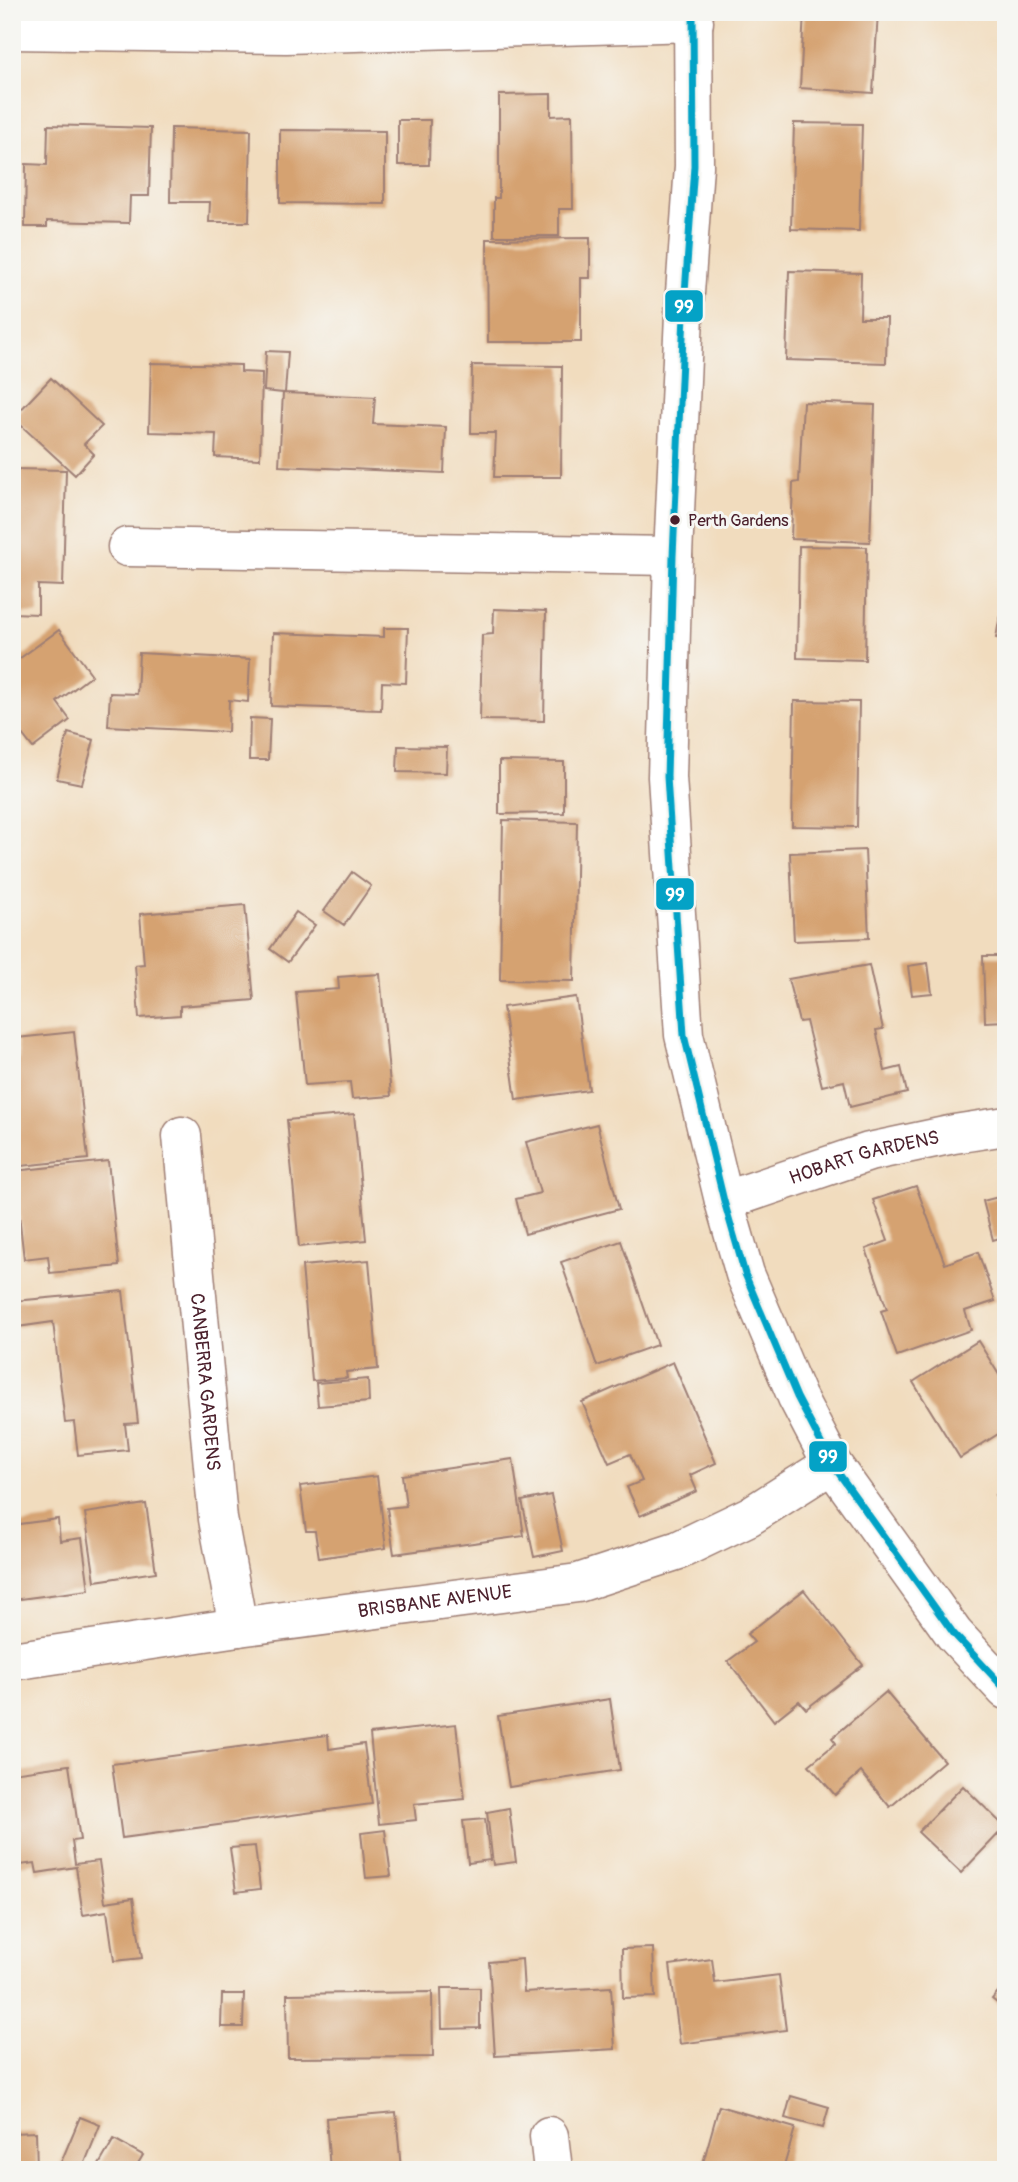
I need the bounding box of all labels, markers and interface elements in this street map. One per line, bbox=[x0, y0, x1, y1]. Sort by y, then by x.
line badge: 99 bbox=[664, 289, 704, 323]
text: 99 bbox=[674, 295, 694, 319]
place label: Perth Gardens bbox=[688, 510, 789, 531]
marker: Perth Gardens bbox=[668, 513, 682, 527]
line badge: 99 bbox=[655, 877, 695, 911]
text: 99 bbox=[665, 883, 685, 907]
street label: HOBART GARDENS bbox=[786, 1125, 941, 1190]
street label: CANBERRA GARDENS bbox=[185, 1292, 225, 1472]
line badge: 99 bbox=[808, 1440, 848, 1473]
text: 99 bbox=[818, 1445, 838, 1469]
street label: BRISBANE AVENUE bbox=[356, 1580, 513, 1623]

